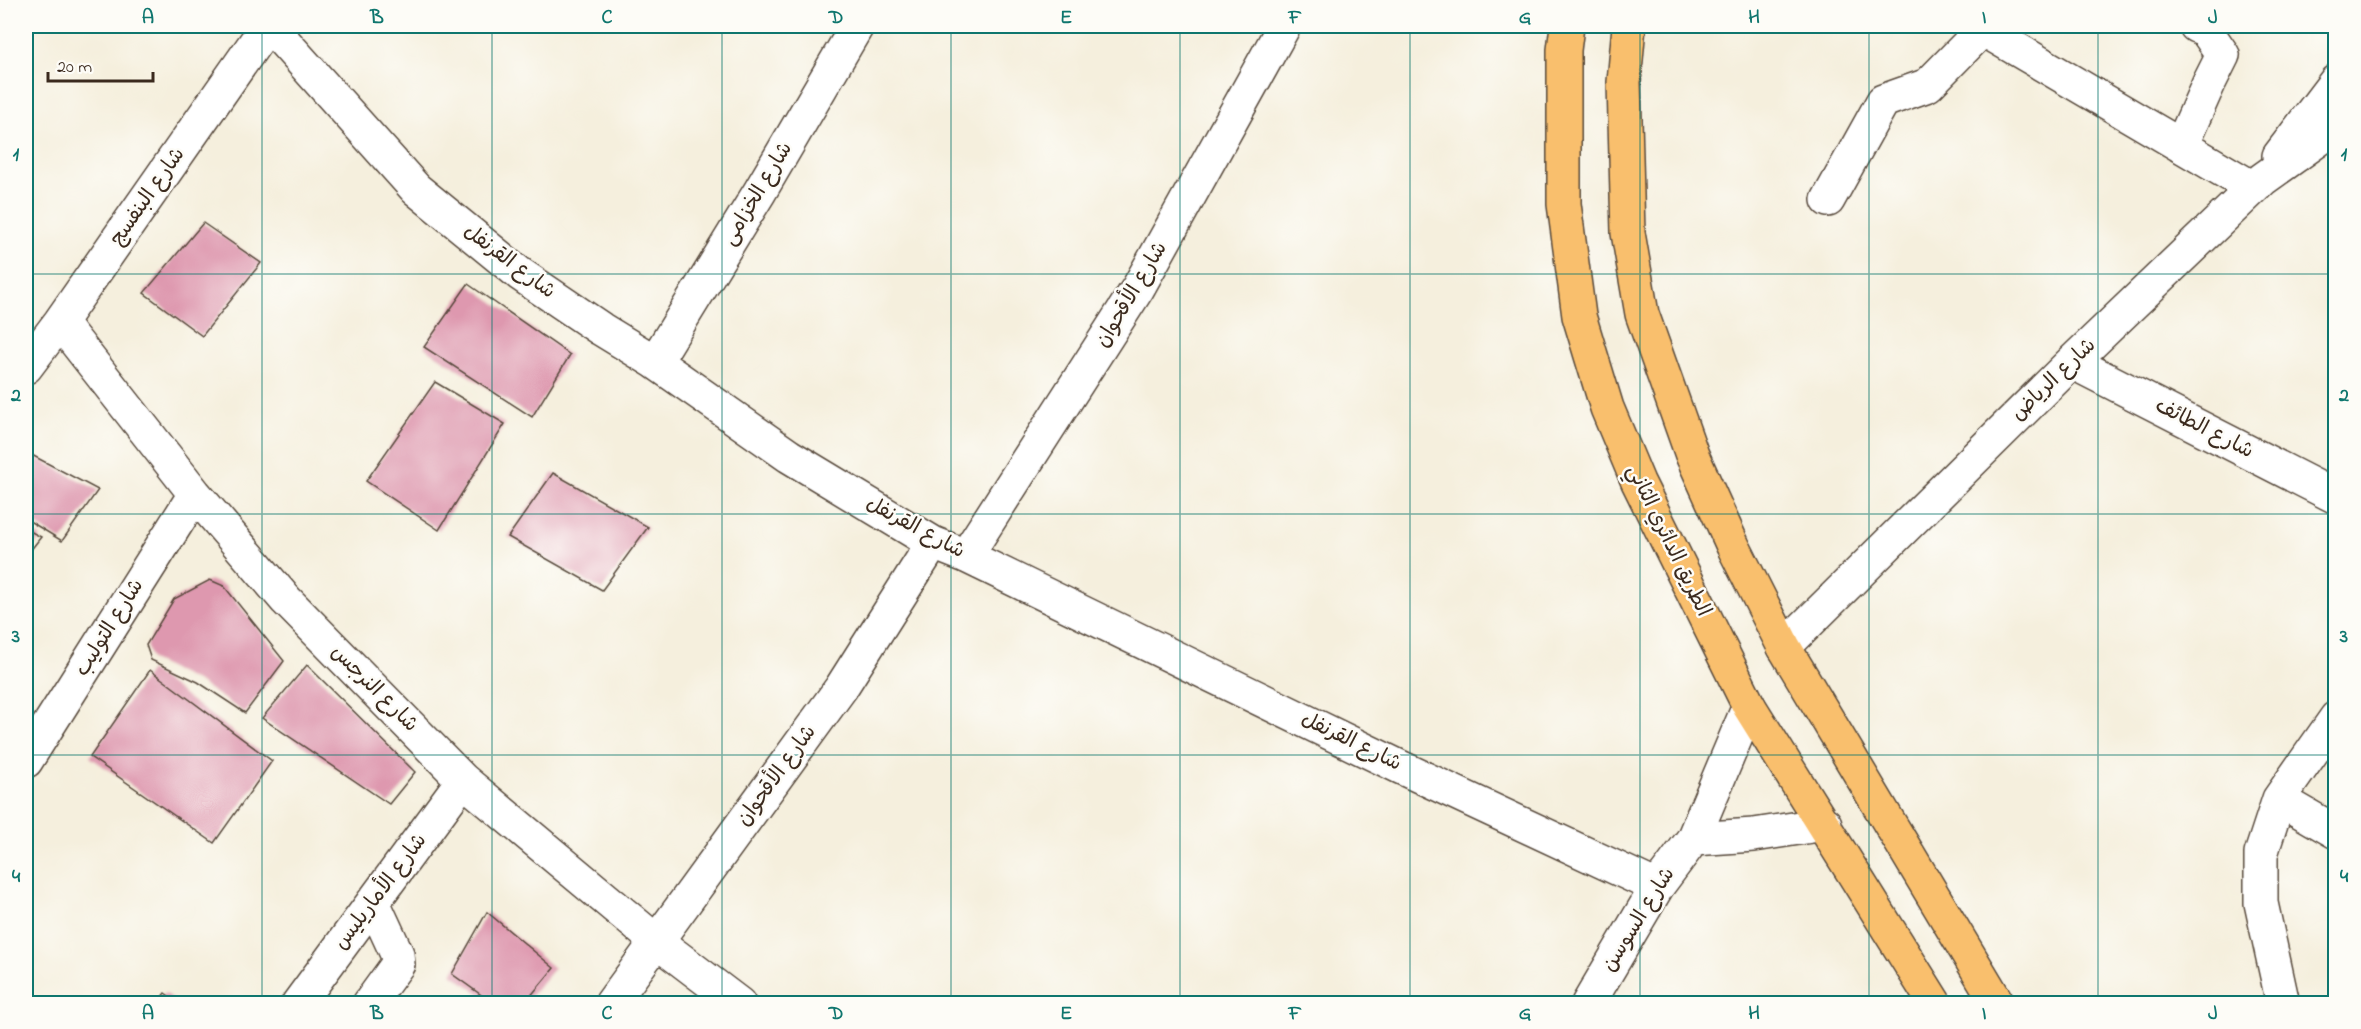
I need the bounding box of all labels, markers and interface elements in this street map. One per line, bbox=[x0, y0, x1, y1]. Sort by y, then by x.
text: A bbox=[142, 4, 154, 33]
text: B bbox=[369, 4, 384, 33]
text: C bbox=[602, 4, 613, 33]
text: D bbox=[828, 4, 843, 33]
text: E bbox=[1060, 4, 1072, 33]
text: F bbox=[1288, 4, 1302, 33]
text: G bbox=[1519, 4, 1532, 33]
text: H bbox=[1748, 4, 1760, 33]
text: I bbox=[1982, 4, 1987, 33]
text: J bbox=[2208, 4, 2218, 33]
scale bar bbox=[48, 45, 153, 83]
text: 20 m bbox=[57, 55, 92, 81]
street label: شارع الخزامى bbox=[715, 136, 801, 252]
text: 1 bbox=[13, 141, 20, 170]
text: 1 bbox=[2341, 141, 2348, 170]
street label: شارع البنفسج bbox=[103, 142, 193, 252]
street label: شارع القرنفل bbox=[457, 217, 561, 307]
street label: شارع الأقحوان bbox=[1088, 236, 1176, 354]
street label: شارع الرياض bbox=[2005, 332, 2103, 428]
text: 2 bbox=[10, 382, 21, 411]
text: 2 bbox=[2338, 382, 2349, 411]
street label: شارع الطائف bbox=[2149, 391, 2259, 467]
street label: الطريق الدائري الثاني bbox=[1616, 460, 1718, 623]
street label: شارع القرنفل bbox=[860, 489, 970, 567]
street label: شارع التوليب bbox=[68, 573, 152, 683]
text: 3 bbox=[11, 623, 20, 652]
text: 3 bbox=[2339, 623, 2348, 652]
street label: شارع النرجس bbox=[323, 638, 425, 740]
street label: شارع القرنفل bbox=[1296, 705, 1406, 779]
street label: شارع الأقحوان bbox=[729, 718, 824, 833]
street label: شارع الأماريليس bbox=[326, 827, 435, 957]
street label: شارع السوسن bbox=[1595, 862, 1683, 978]
text: 4 bbox=[12, 863, 21, 892]
text: 4 bbox=[2340, 863, 2349, 892]
text: A bbox=[142, 1000, 154, 1029]
text: B bbox=[369, 1000, 384, 1029]
text: C bbox=[602, 1000, 613, 1029]
text: D bbox=[828, 1000, 843, 1029]
text: E bbox=[1060, 1000, 1072, 1029]
text: F bbox=[1288, 1000, 1302, 1029]
text: G bbox=[1519, 1000, 1532, 1029]
text: H bbox=[1748, 1000, 1760, 1029]
text: I bbox=[1982, 1000, 1987, 1029]
text: J bbox=[2208, 1000, 2218, 1029]

